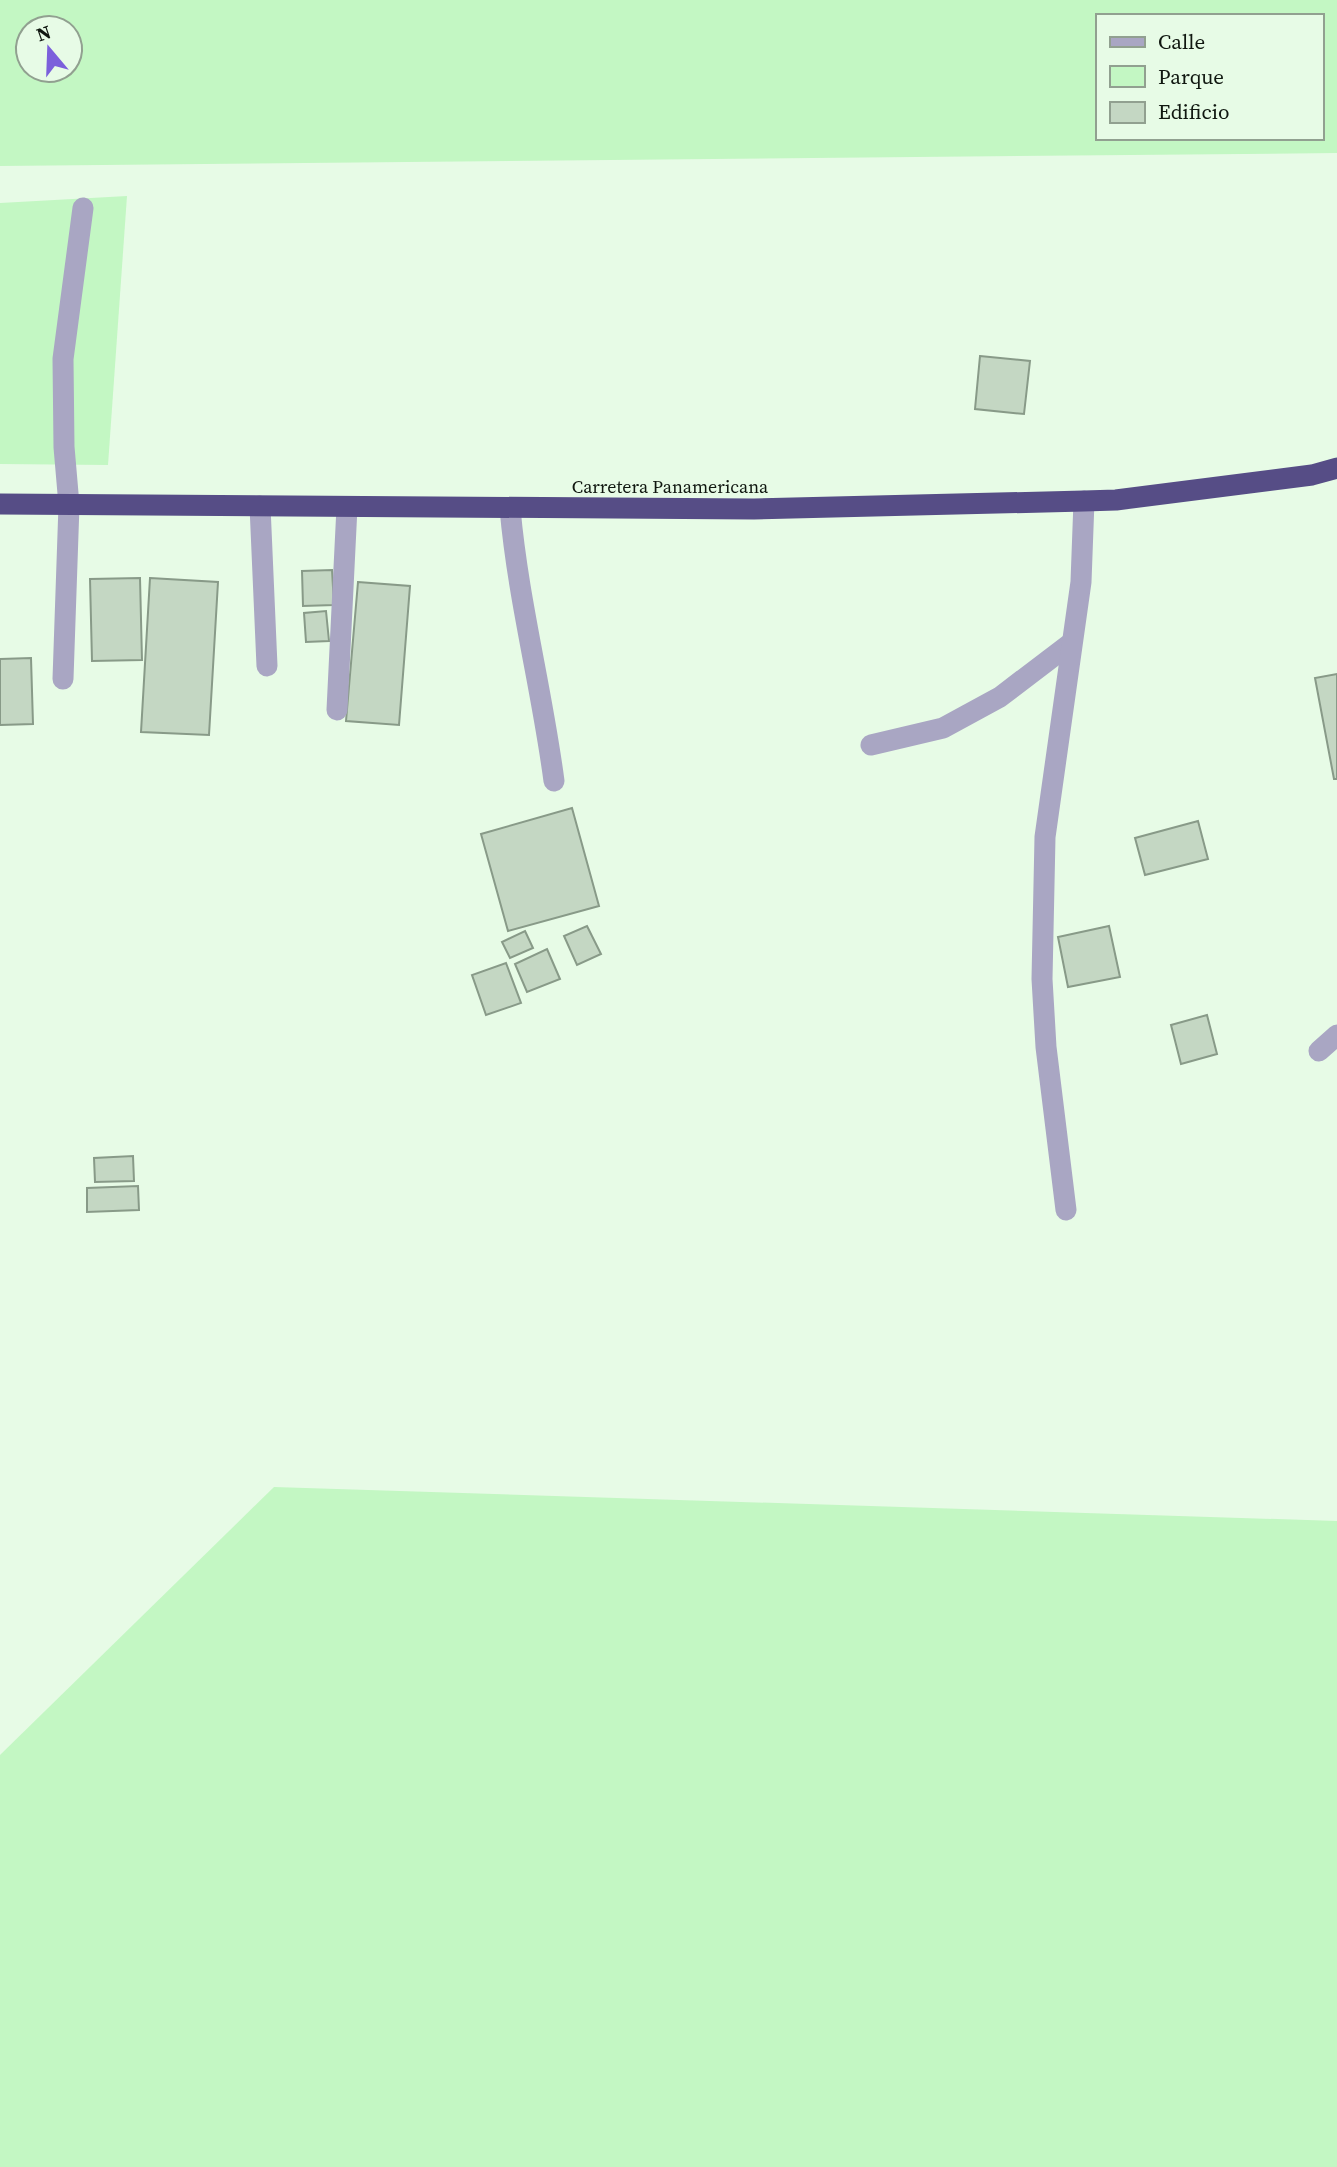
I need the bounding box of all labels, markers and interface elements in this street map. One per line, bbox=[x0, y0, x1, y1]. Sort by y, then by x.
north arrow bbox=[14, 14, 84, 84]
legend bbox=[1096, 14, 1323, 140]
text: N bbox=[33, 18, 54, 47]
text: Calle bbox=[1158, 27, 1205, 56]
text: Parque bbox=[1158, 62, 1224, 91]
text: Edificio bbox=[1158, 97, 1230, 126]
street label: Carretera Panamericana bbox=[572, 474, 769, 499]

